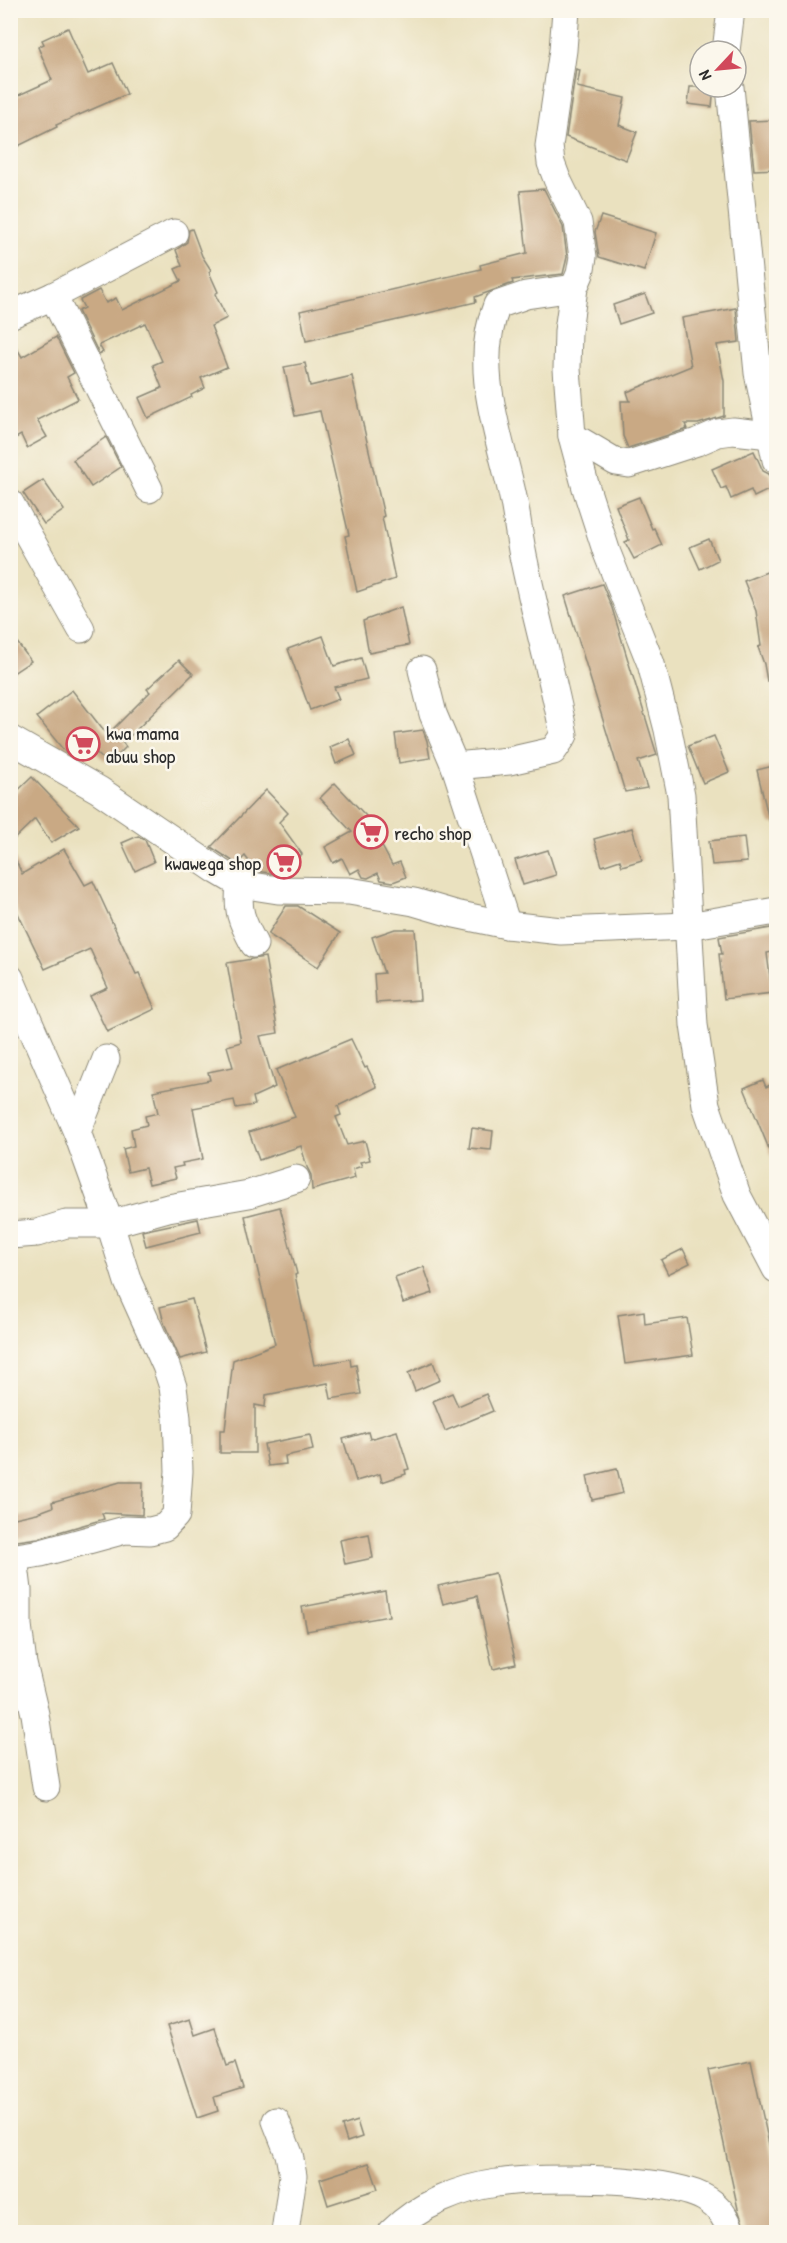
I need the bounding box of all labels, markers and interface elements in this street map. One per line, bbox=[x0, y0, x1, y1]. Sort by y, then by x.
north arrow bbox=[688, 39, 748, 99]
text: N bbox=[693, 66, 716, 84]
place label: kwa mama abuu shop bbox=[106, 719, 179, 769]
supermarket icon: kwa mama abuu shop bbox=[65, 726, 101, 762]
supermarket icon: recho shop bbox=[353, 814, 389, 850]
place label: recho shop bbox=[394, 819, 472, 846]
supermarket icon: kwawega shop bbox=[266, 844, 302, 880]
place label: kwawega shop bbox=[164, 849, 261, 876]

